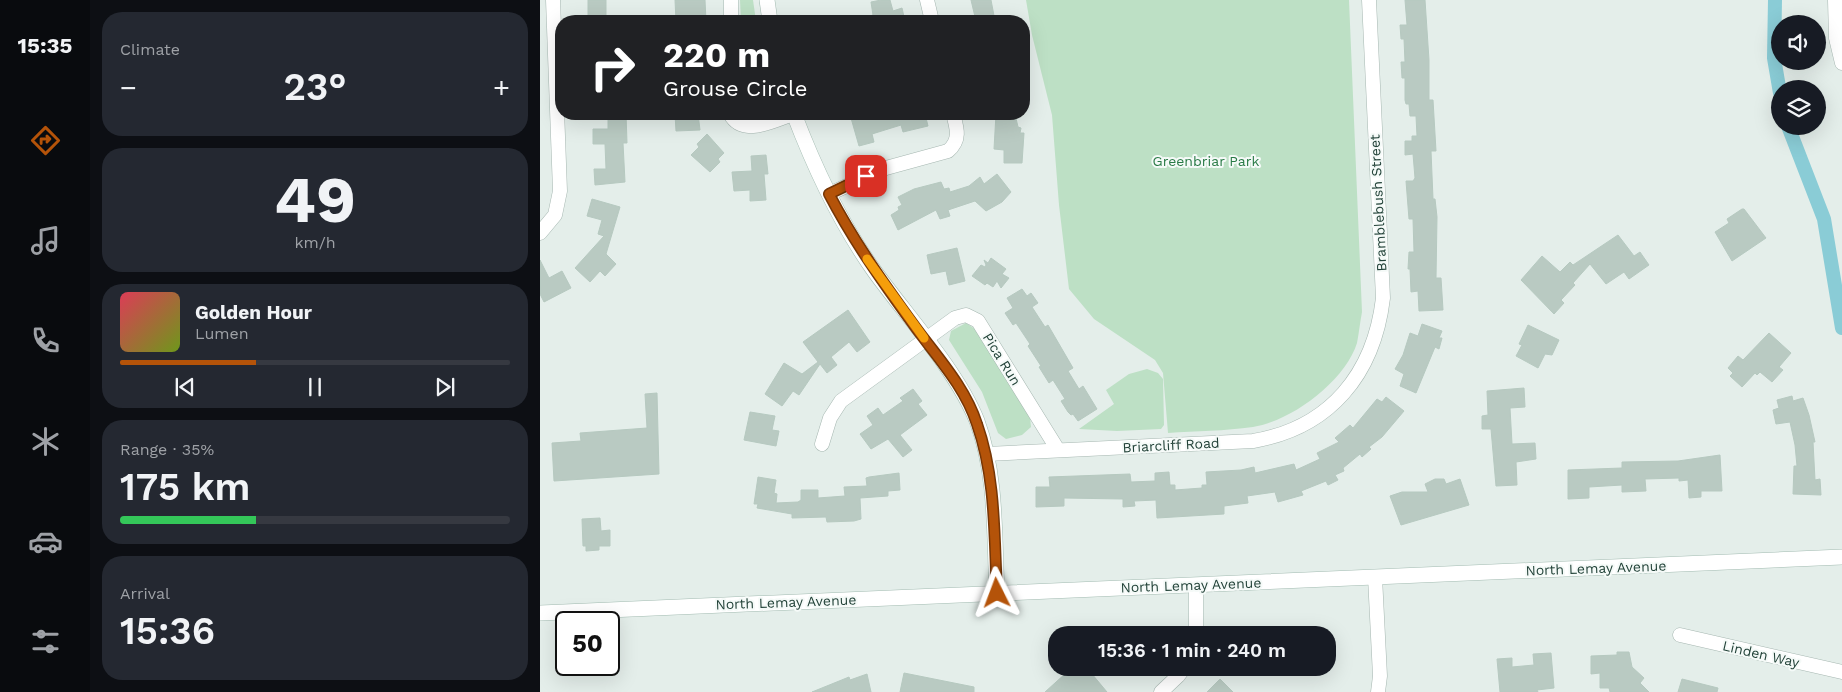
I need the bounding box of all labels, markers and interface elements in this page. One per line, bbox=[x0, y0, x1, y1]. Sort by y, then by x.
map controls bbox=[1771, 15, 1826, 135]
button: sound bbox=[1771, 15, 1826, 70]
text: 15:35 bbox=[18, 33, 72, 58]
text: 220 m bbox=[663, 34, 770, 76]
icon: right bbox=[580, 35, 645, 100]
text: Climate bbox=[120, 40, 180, 59]
text: 23° bbox=[283, 65, 347, 109]
text: − bbox=[120, 71, 137, 104]
text: + bbox=[493, 71, 510, 104]
text: Grouse Circle bbox=[663, 76, 807, 101]
button: layers bbox=[1771, 80, 1826, 135]
icon: directions bbox=[28, 123, 63, 158]
street label: Bramblebush Street bbox=[1366, 134, 1390, 272]
park label: Greenbriar Park bbox=[1153, 153, 1259, 169]
pin bbox=[845, 155, 887, 197]
text: 49 bbox=[274, 162, 356, 238]
icon: arrive bbox=[852, 162, 880, 190]
icon: music bbox=[28, 223, 63, 258]
text: km/h bbox=[294, 233, 336, 252]
text: Golden Hour bbox=[195, 301, 312, 324]
icon: phone bbox=[28, 323, 63, 358]
text: Lumen bbox=[195, 324, 249, 343]
street label: Pica Run bbox=[980, 330, 1024, 388]
icon: previous bbox=[171, 373, 199, 401]
icon: pause bbox=[301, 373, 329, 401]
icon: next bbox=[431, 373, 459, 401]
icon: climate bbox=[28, 424, 63, 459]
street label: Briarcliff Road bbox=[1122, 434, 1220, 456]
text: Range · 35% bbox=[120, 440, 214, 459]
text: 175 km bbox=[120, 465, 251, 509]
icon: car bbox=[28, 524, 63, 559]
street label: North Lemay Avenue bbox=[1525, 558, 1667, 578]
position arrow bbox=[970, 566, 1022, 618]
street label: North Lemay Avenue bbox=[1120, 575, 1262, 595]
text: Arrival bbox=[120, 584, 170, 603]
street label: North Lemay Avenue bbox=[715, 592, 857, 612]
text: 15:36 bbox=[120, 609, 215, 653]
speed limit sign: 50 bbox=[555, 611, 620, 676]
icon: filters bbox=[28, 624, 63, 659]
street label: Linden Way bbox=[1721, 637, 1802, 671]
text: 15:36 · 1 min · 240 m bbox=[1098, 639, 1286, 662]

